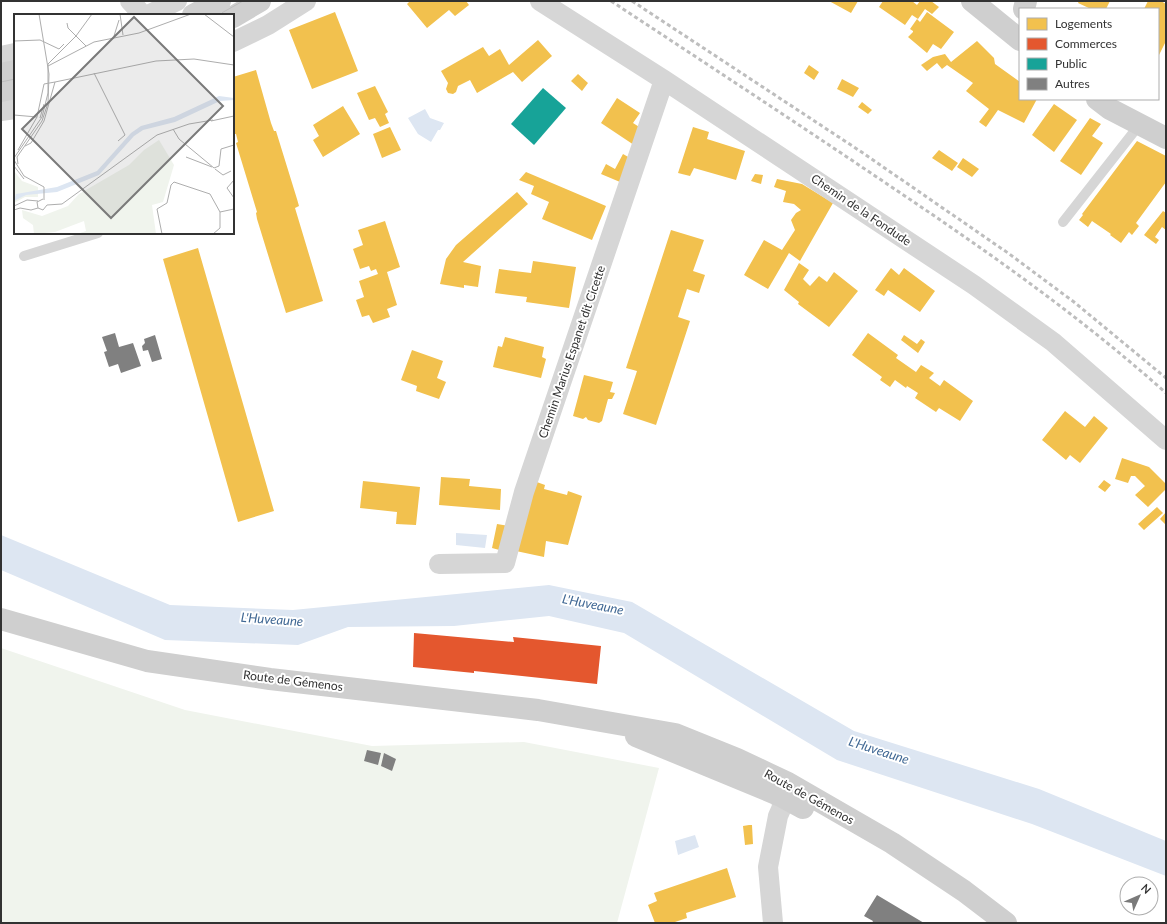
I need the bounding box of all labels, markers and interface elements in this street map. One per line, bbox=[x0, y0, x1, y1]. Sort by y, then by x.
legend bbox=[1019, 8, 1159, 100]
inset map bbox=[14, 14, 234, 234]
text: Logements bbox=[1055, 16, 1112, 31]
text: Commerces bbox=[1055, 36, 1117, 51]
text: Public bbox=[1055, 56, 1087, 71]
text: Autres bbox=[1055, 76, 1090, 91]
street label: Chemin de la Fondude bbox=[808, 170, 914, 249]
street label: Chemin Marius Espanet dit Cicette bbox=[535, 263, 608, 440]
water label: L'Huveaune bbox=[561, 590, 625, 618]
water label: L'Huveaune bbox=[240, 609, 304, 629]
street label: Route de Gémenos bbox=[242, 667, 344, 694]
water label: L'Huveaune bbox=[847, 733, 911, 767]
street label: Route de Gémenos bbox=[762, 766, 857, 827]
north arrow bbox=[1119, 876, 1159, 916]
text: N bbox=[1139, 881, 1154, 896]

